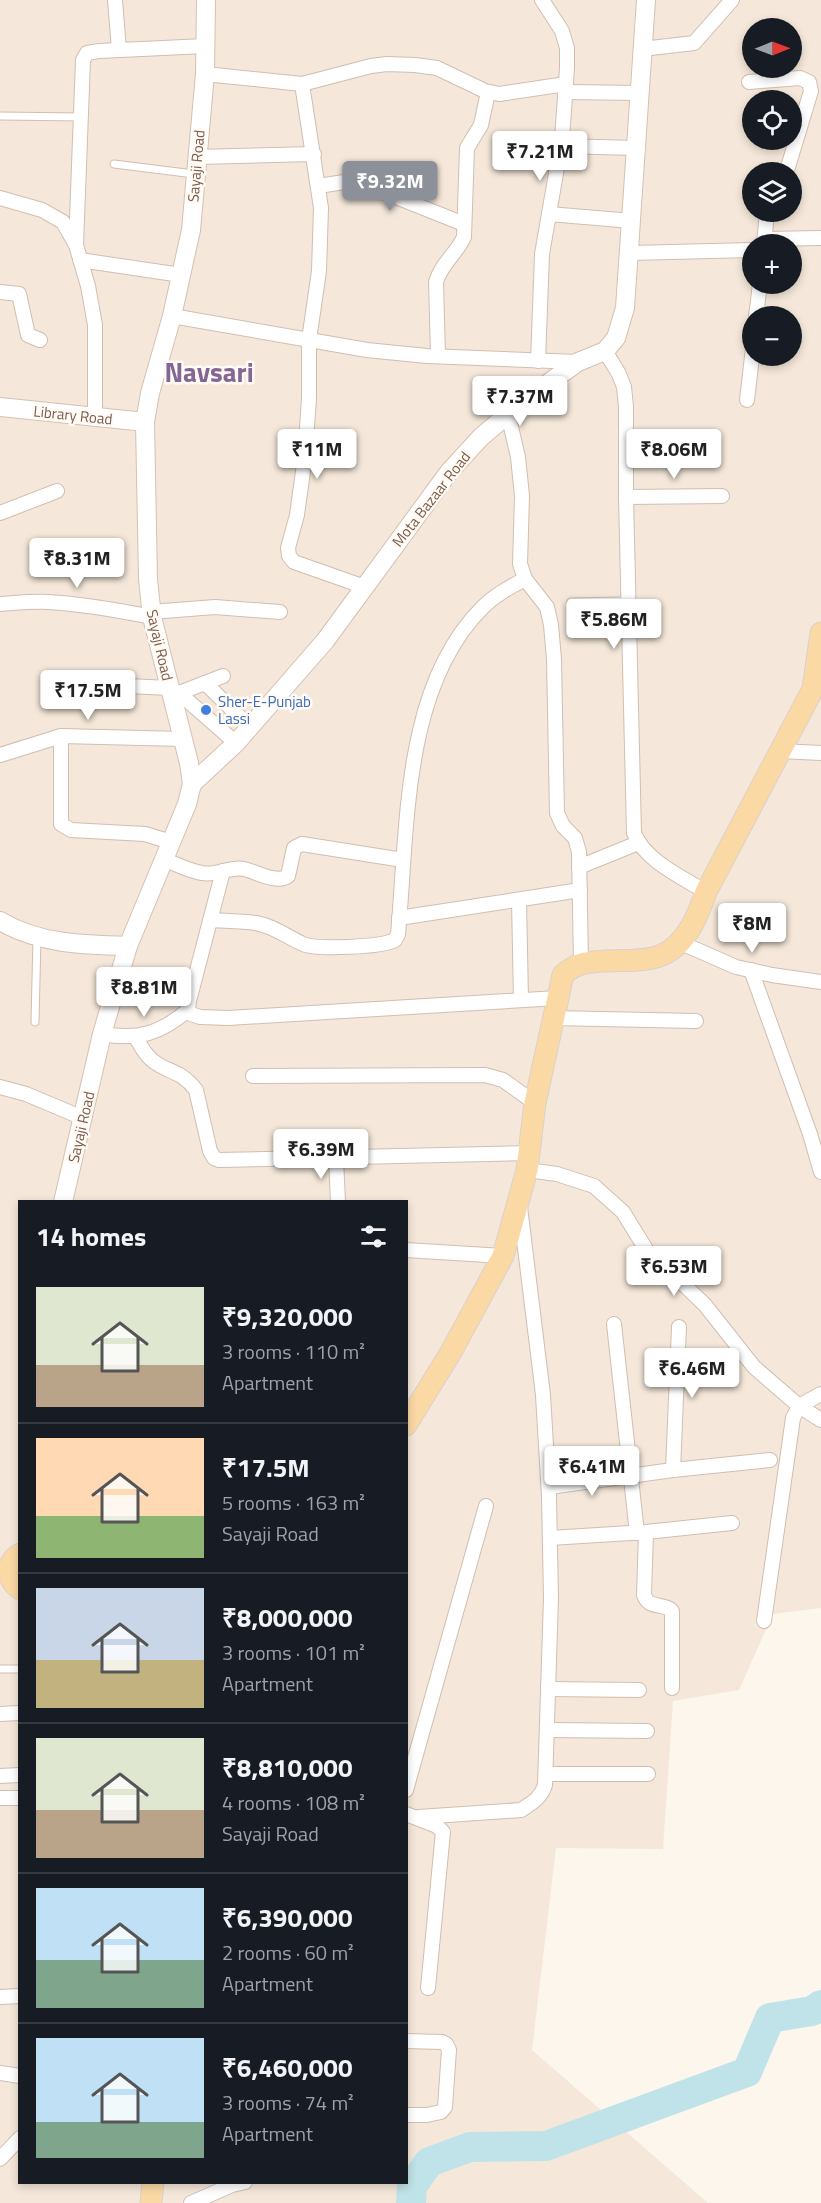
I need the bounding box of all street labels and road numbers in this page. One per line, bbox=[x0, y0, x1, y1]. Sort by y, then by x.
street label: Sayaji Road bbox=[181, 129, 211, 203]
street label: Library Road bbox=[32, 399, 114, 431]
street label: Mota Bazaar Road bbox=[386, 446, 476, 552]
street label: Sayaji Road bbox=[141, 607, 179, 683]
street label: Sayaji Road bbox=[62, 1089, 100, 1165]

